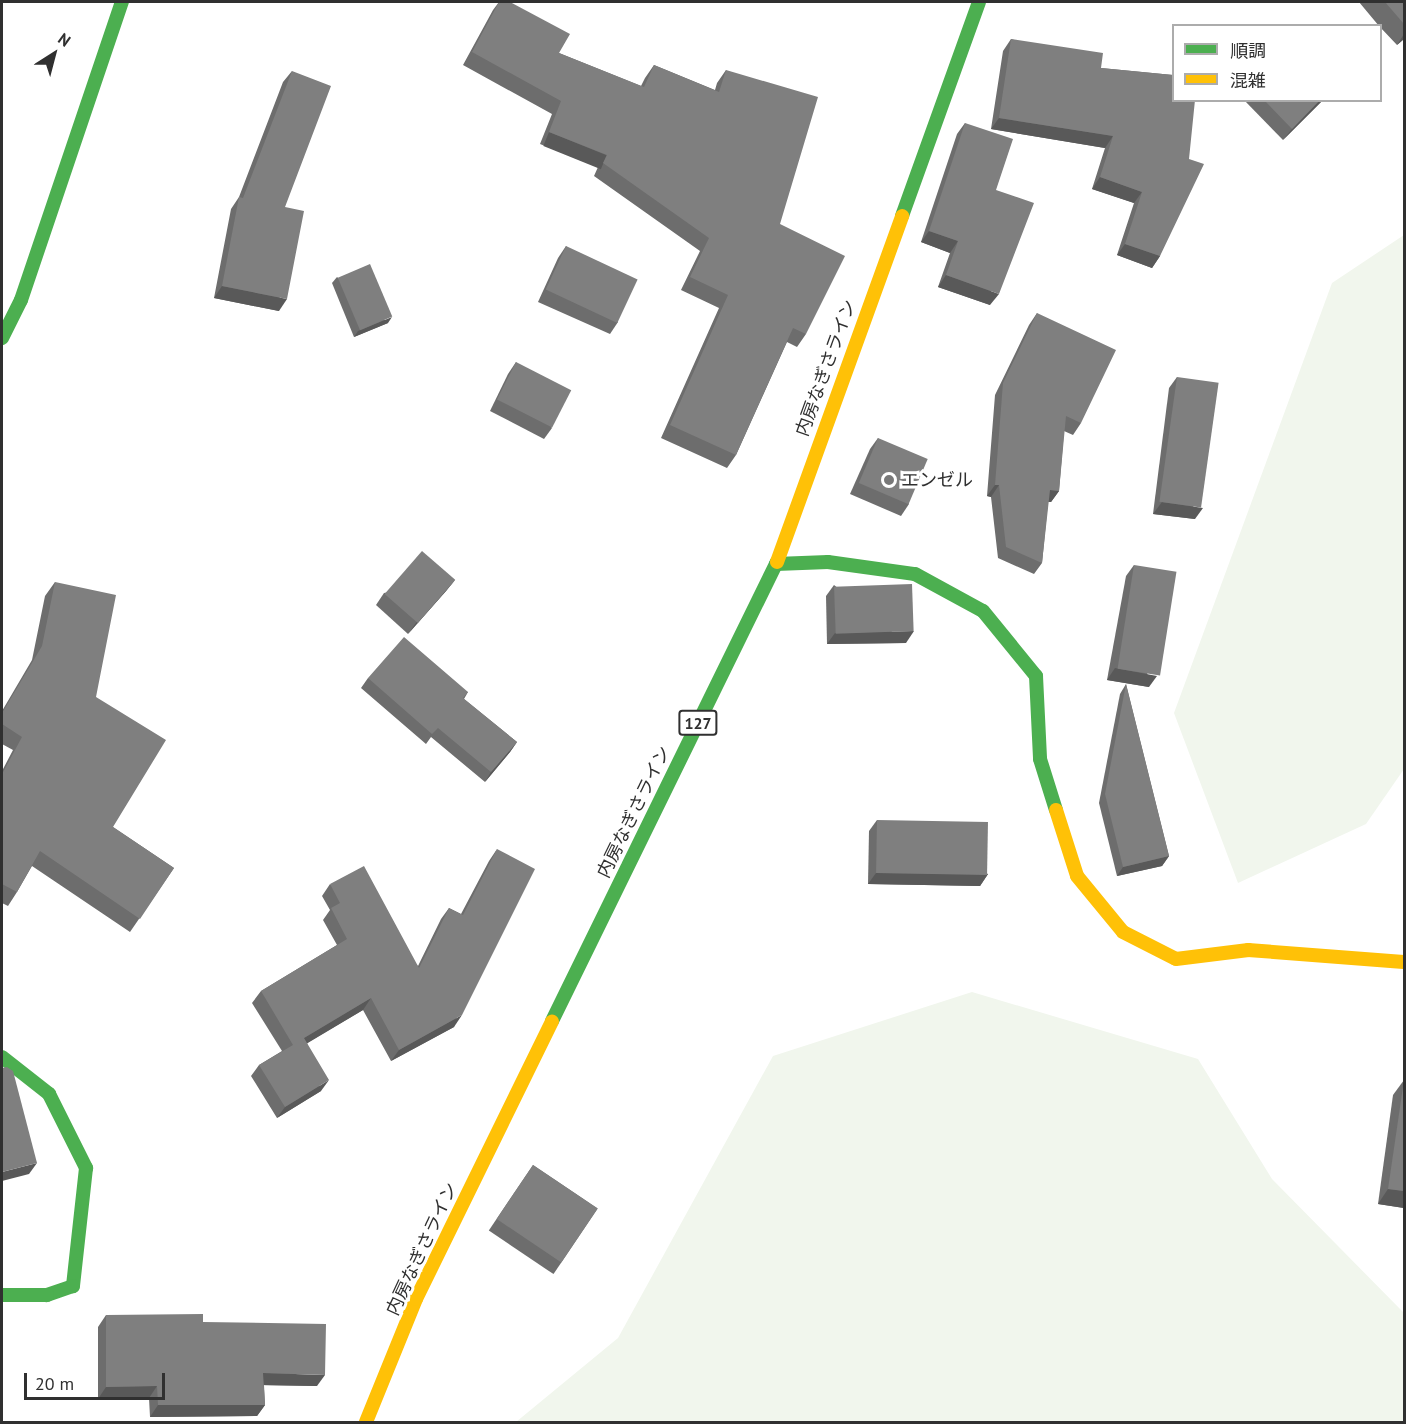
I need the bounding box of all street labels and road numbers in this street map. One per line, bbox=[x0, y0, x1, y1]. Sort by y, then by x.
street label: 内房なぎさライン bbox=[791, 297, 861, 439]
road number: 127 bbox=[677, 710, 719, 736]
street label: 内房なぎさライン bbox=[593, 743, 675, 881]
street label: 内房なぎさライン bbox=[382, 1179, 462, 1319]

